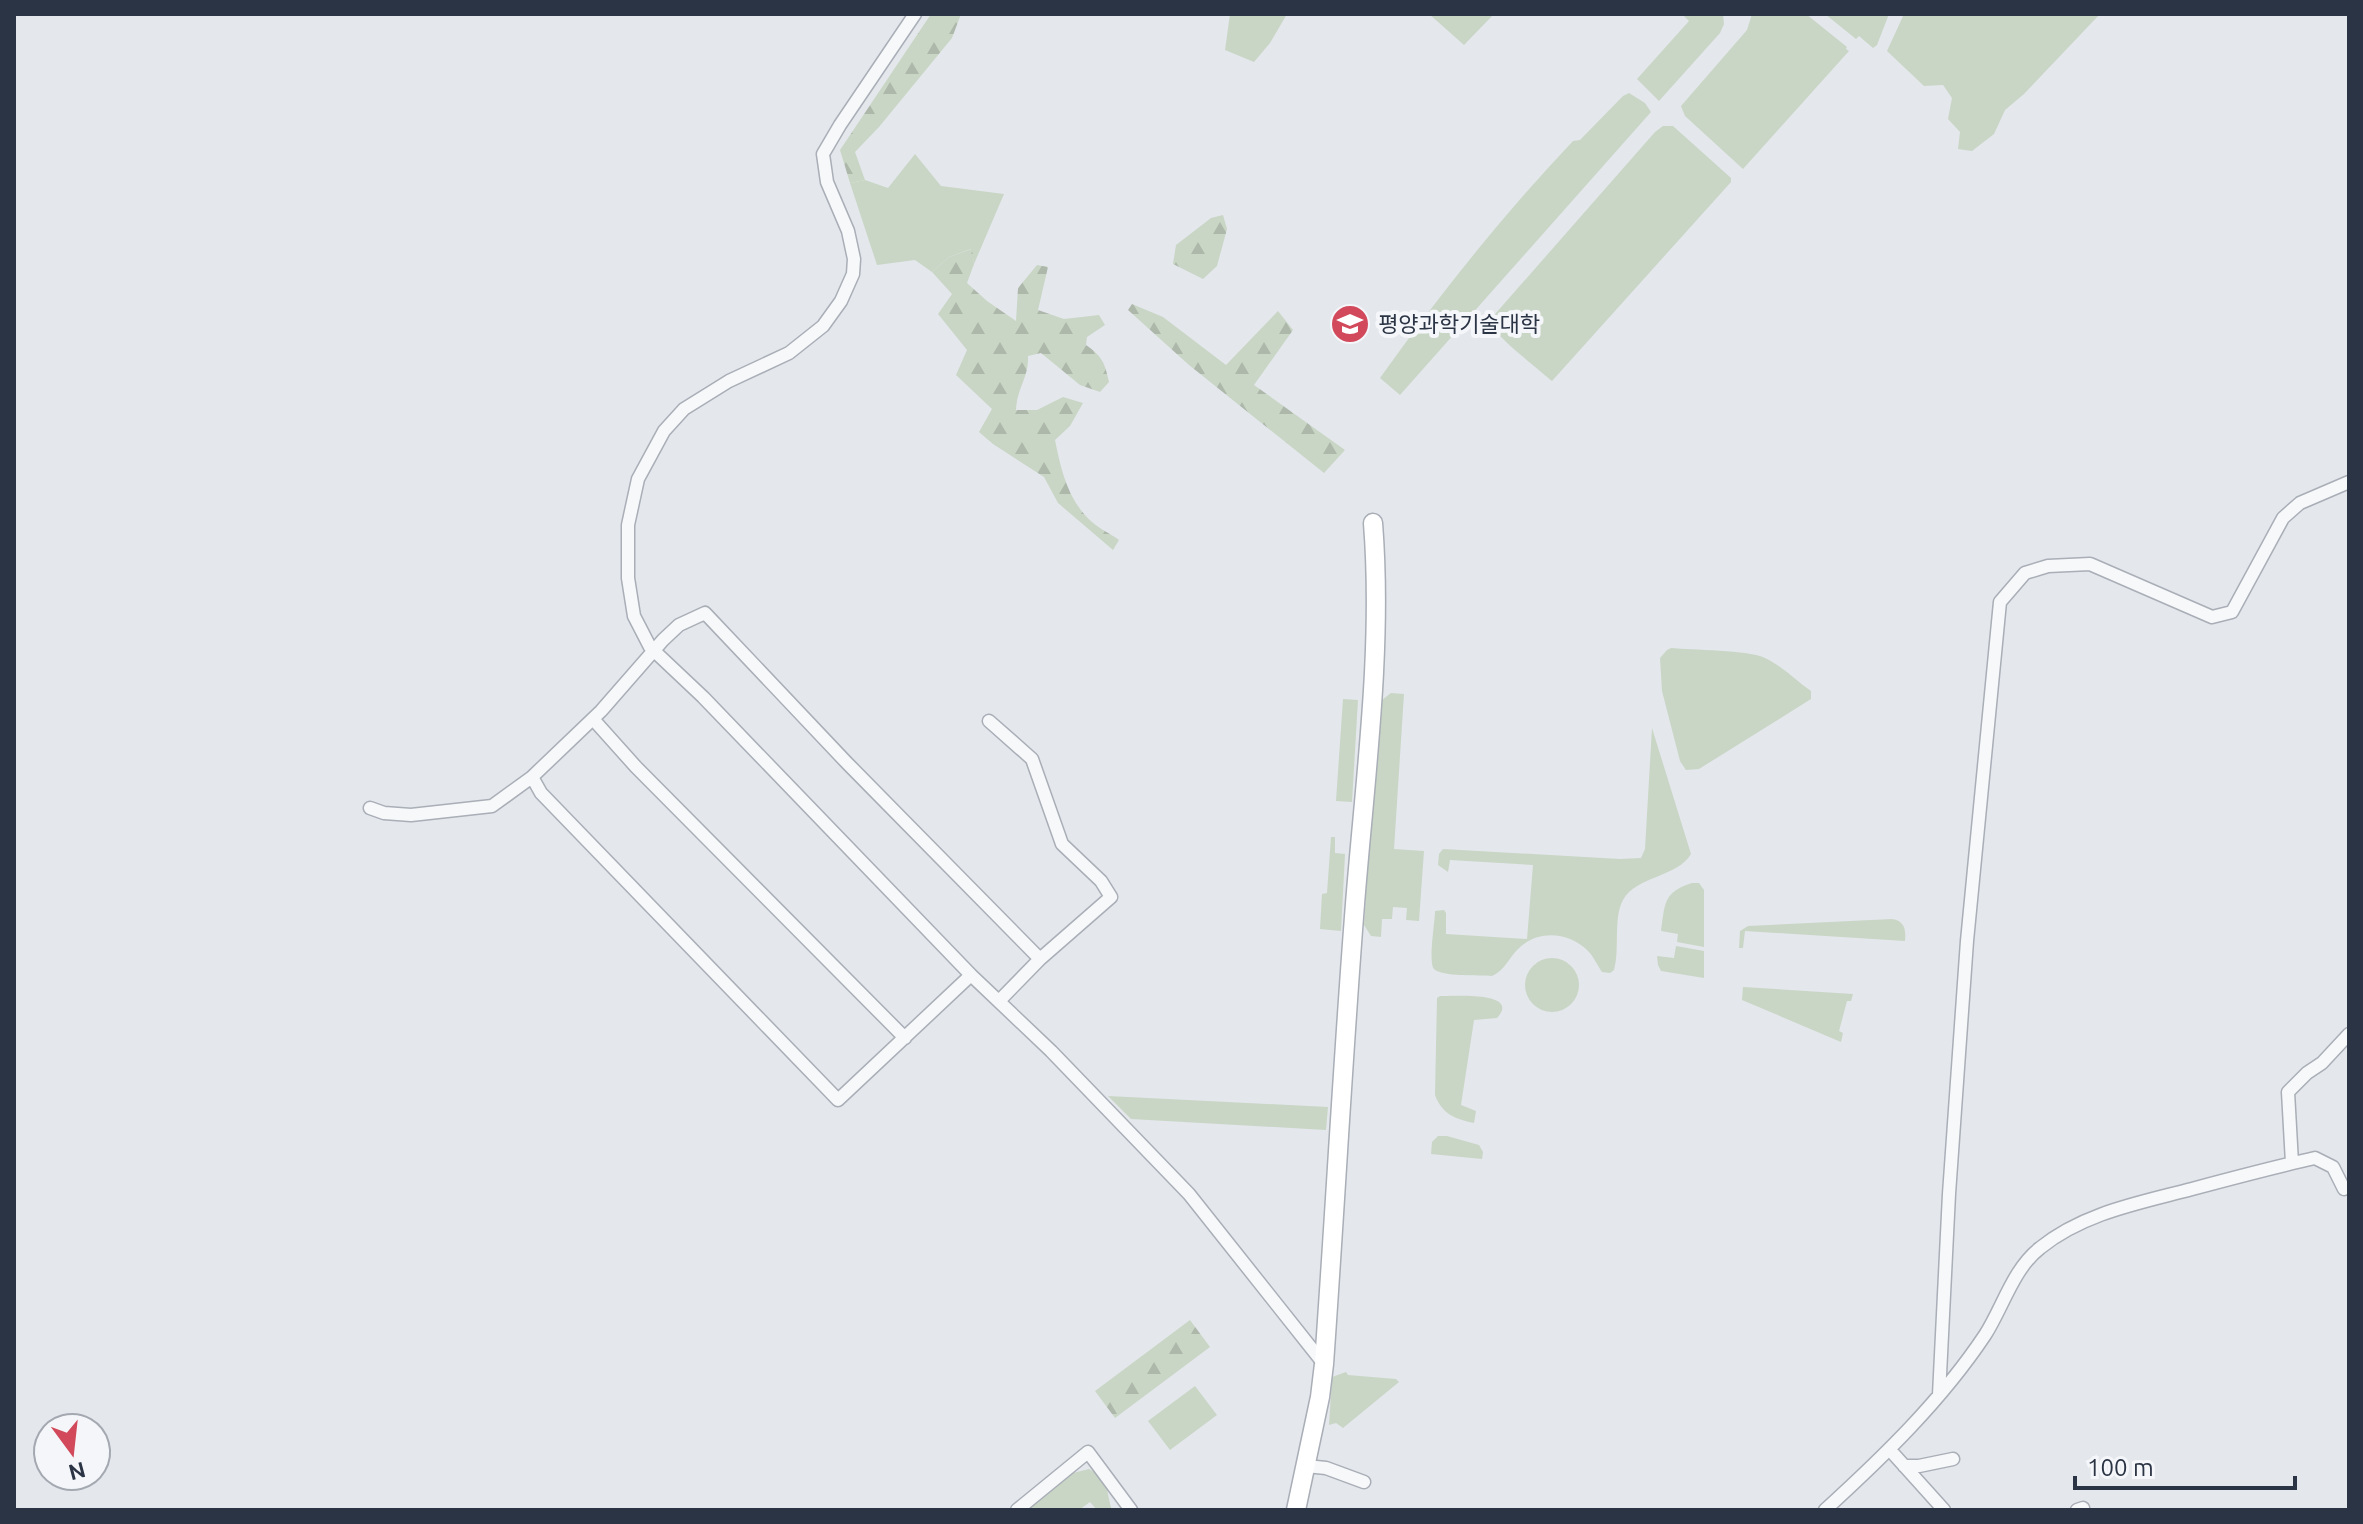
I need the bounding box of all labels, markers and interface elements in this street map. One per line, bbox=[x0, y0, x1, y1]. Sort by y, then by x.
school or university icon: 평양과학기술대학 bbox=[1329, 303, 1371, 345]
place label: 평양과학기술대학 bbox=[1378, 311, 1540, 336]
north arrow bbox=[32, 1412, 112, 1492]
scale bar bbox=[2075, 1440, 2295, 1490]
text: 100 m bbox=[2087, 1454, 2154, 1481]
text: N bbox=[66, 1458, 88, 1486]

